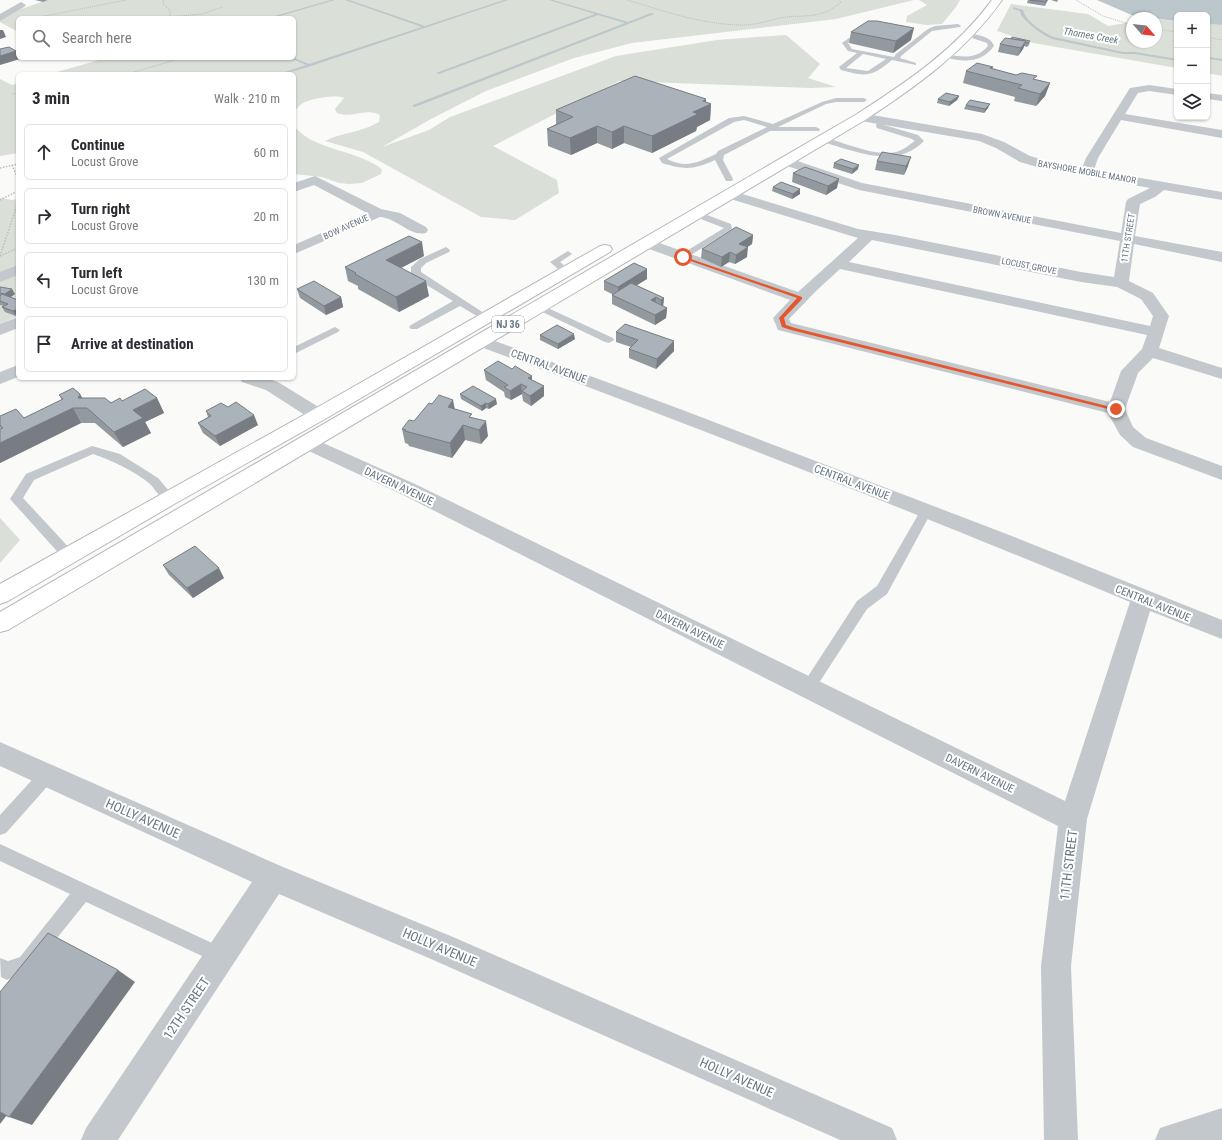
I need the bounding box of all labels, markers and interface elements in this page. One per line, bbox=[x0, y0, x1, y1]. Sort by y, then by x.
north arrow bbox=[1126, 12, 1162, 48]
map controls bbox=[1174, 12, 1210, 120]
button: + bbox=[1174, 12, 1210, 48]
search box bbox=[16, 16, 296, 60]
water label: Thornes Creek bbox=[1063, 25, 1120, 46]
icon: search bbox=[30, 27, 52, 49]
text: Search here bbox=[62, 29, 132, 47]
button: − bbox=[1174, 48, 1210, 84]
button: layers bbox=[1174, 84, 1210, 120]
text: 3 min bbox=[32, 88, 70, 108]
text: Walk · 210 m bbox=[214, 91, 280, 106]
text: Continue bbox=[71, 136, 125, 154]
icon: ahead bbox=[33, 141, 55, 163]
text: 60 m bbox=[253, 145, 279, 160]
text: Locust Grove bbox=[71, 154, 138, 169]
street label: BAYSHORE MOBILE MANOR bbox=[1037, 158, 1137, 186]
text: Turn right bbox=[71, 200, 130, 218]
street label: BROWN AVENUE bbox=[972, 204, 1032, 226]
icon: right bbox=[33, 205, 55, 227]
text: 20 m bbox=[253, 209, 279, 224]
street label: BOW AVENUE bbox=[322, 212, 371, 241]
street label: 11TH STREET bbox=[1119, 213, 1137, 263]
text: Locust Grove bbox=[71, 218, 138, 233]
route start bbox=[674, 248, 692, 266]
street label: LOCUST GROVE bbox=[1001, 256, 1058, 276]
text: Turn left bbox=[71, 264, 122, 282]
icon: left bbox=[33, 269, 55, 291]
text: 130 m bbox=[247, 273, 279, 288]
text: Locust Grove bbox=[71, 282, 138, 297]
road number: NJ 36 bbox=[492, 316, 524, 332]
icon: arrive bbox=[33, 333, 55, 355]
text: Arrive at destination bbox=[71, 335, 194, 353]
street label: CENTRAL AVENUE bbox=[509, 347, 589, 386]
route end bbox=[1107, 400, 1125, 418]
street label: CENTRAL AVENUE bbox=[812, 462, 892, 503]
street label: DAVERN AVENUE bbox=[362, 465, 436, 508]
street label: CENTRAL AVENUE bbox=[1113, 582, 1193, 625]
street label: DAVERN AVENUE bbox=[653, 607, 727, 652]
street label: DAVERN AVENUE bbox=[943, 751, 1017, 796]
street label: HOLLY AVENUE bbox=[104, 796, 182, 841]
street label: 11TH STREET bbox=[1057, 829, 1080, 901]
street label: HOLLY AVENUE bbox=[400, 925, 479, 970]
street label: 12TH STREET bbox=[160, 975, 213, 1042]
street label: HOLLY AVENUE bbox=[698, 1055, 776, 1100]

